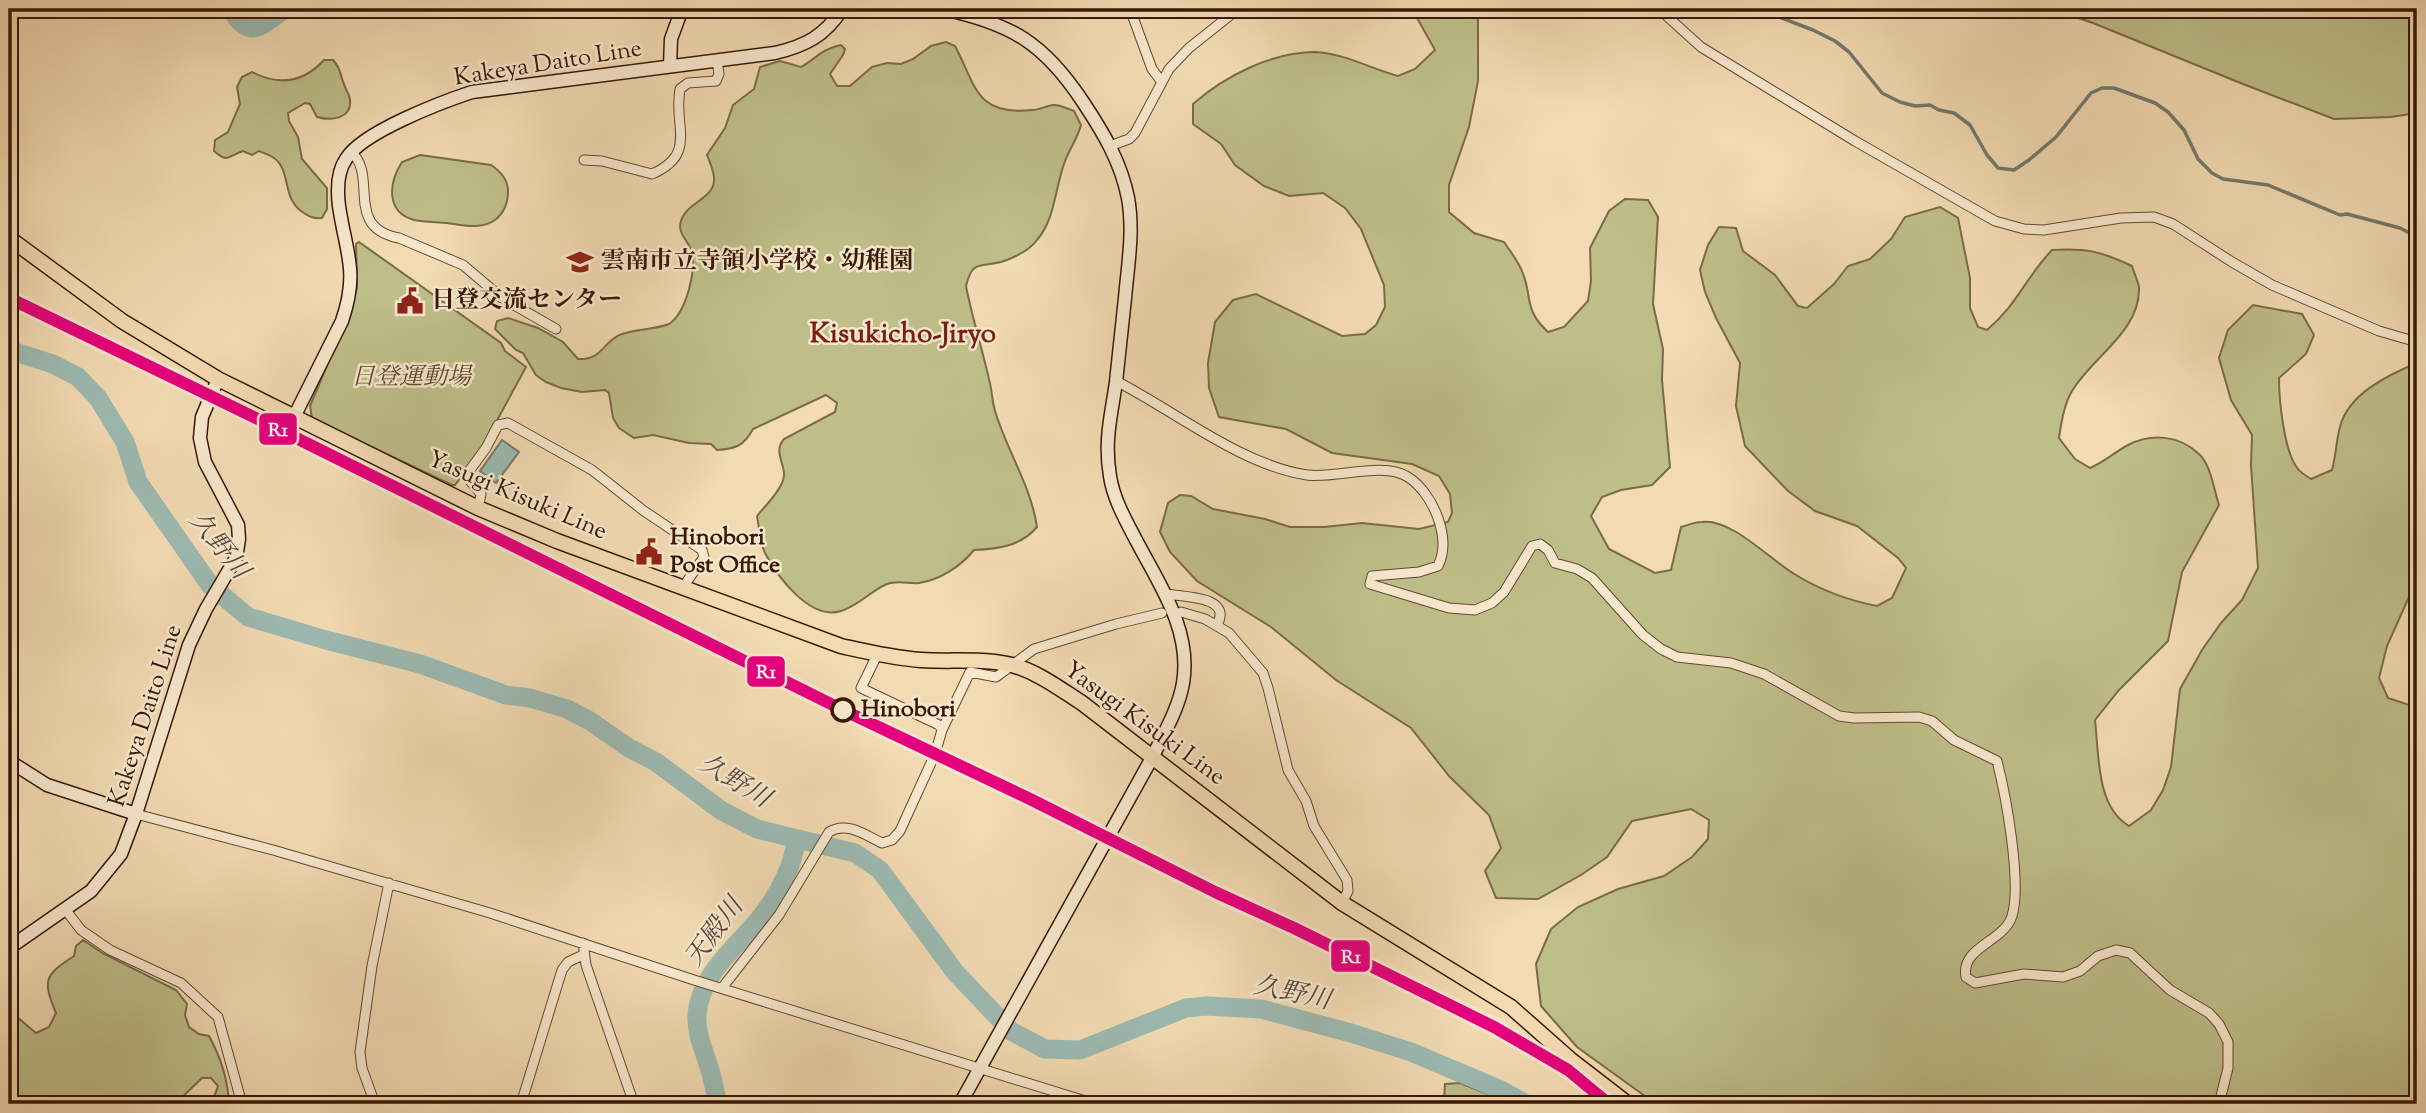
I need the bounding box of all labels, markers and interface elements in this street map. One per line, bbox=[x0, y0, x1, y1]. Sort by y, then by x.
street label: Kakeya Daito Line bbox=[452, 32, 644, 96]
place label: 雲南市立寺領小学校・幼稚園 bbox=[601, 245, 913, 279]
school or university icon: 雲南市立寺領小学校・幼稚園 bbox=[565, 247, 595, 277]
place label: 日登交流センター bbox=[431, 284, 622, 318]
public building icon: 日登交流センター bbox=[395, 286, 425, 316]
district label: Kisukicho-Jiryo bbox=[810, 315, 996, 355]
park label: 日登運動場 bbox=[351, 361, 473, 395]
line badge: R1 bbox=[258, 412, 298, 446]
text: R1 bbox=[268, 418, 289, 445]
street label: Yasugi Kisuki Line bbox=[422, 443, 612, 549]
water label: 久野川 bbox=[179, 504, 259, 590]
place label: Hinobori Post Office bbox=[670, 521, 780, 583]
public building icon: Hinobori Post Office bbox=[634, 537, 664, 567]
street label: Kakeya Daito Line bbox=[101, 621, 191, 811]
street label: Yasugi Kisuki Line bbox=[1056, 654, 1232, 794]
line badge: R1 bbox=[746, 655, 786, 688]
text: R1 bbox=[756, 660, 777, 687]
place label: Hinobori bbox=[861, 693, 956, 727]
marker: Hinobori bbox=[831, 698, 855, 722]
water label: 久野川 bbox=[691, 746, 780, 819]
water label: 天殿川 bbox=[677, 888, 755, 975]
line badge: R1 bbox=[1330, 939, 1371, 973]
text: R1 bbox=[1341, 945, 1362, 972]
water label: 久野川 bbox=[1250, 968, 1337, 1021]

